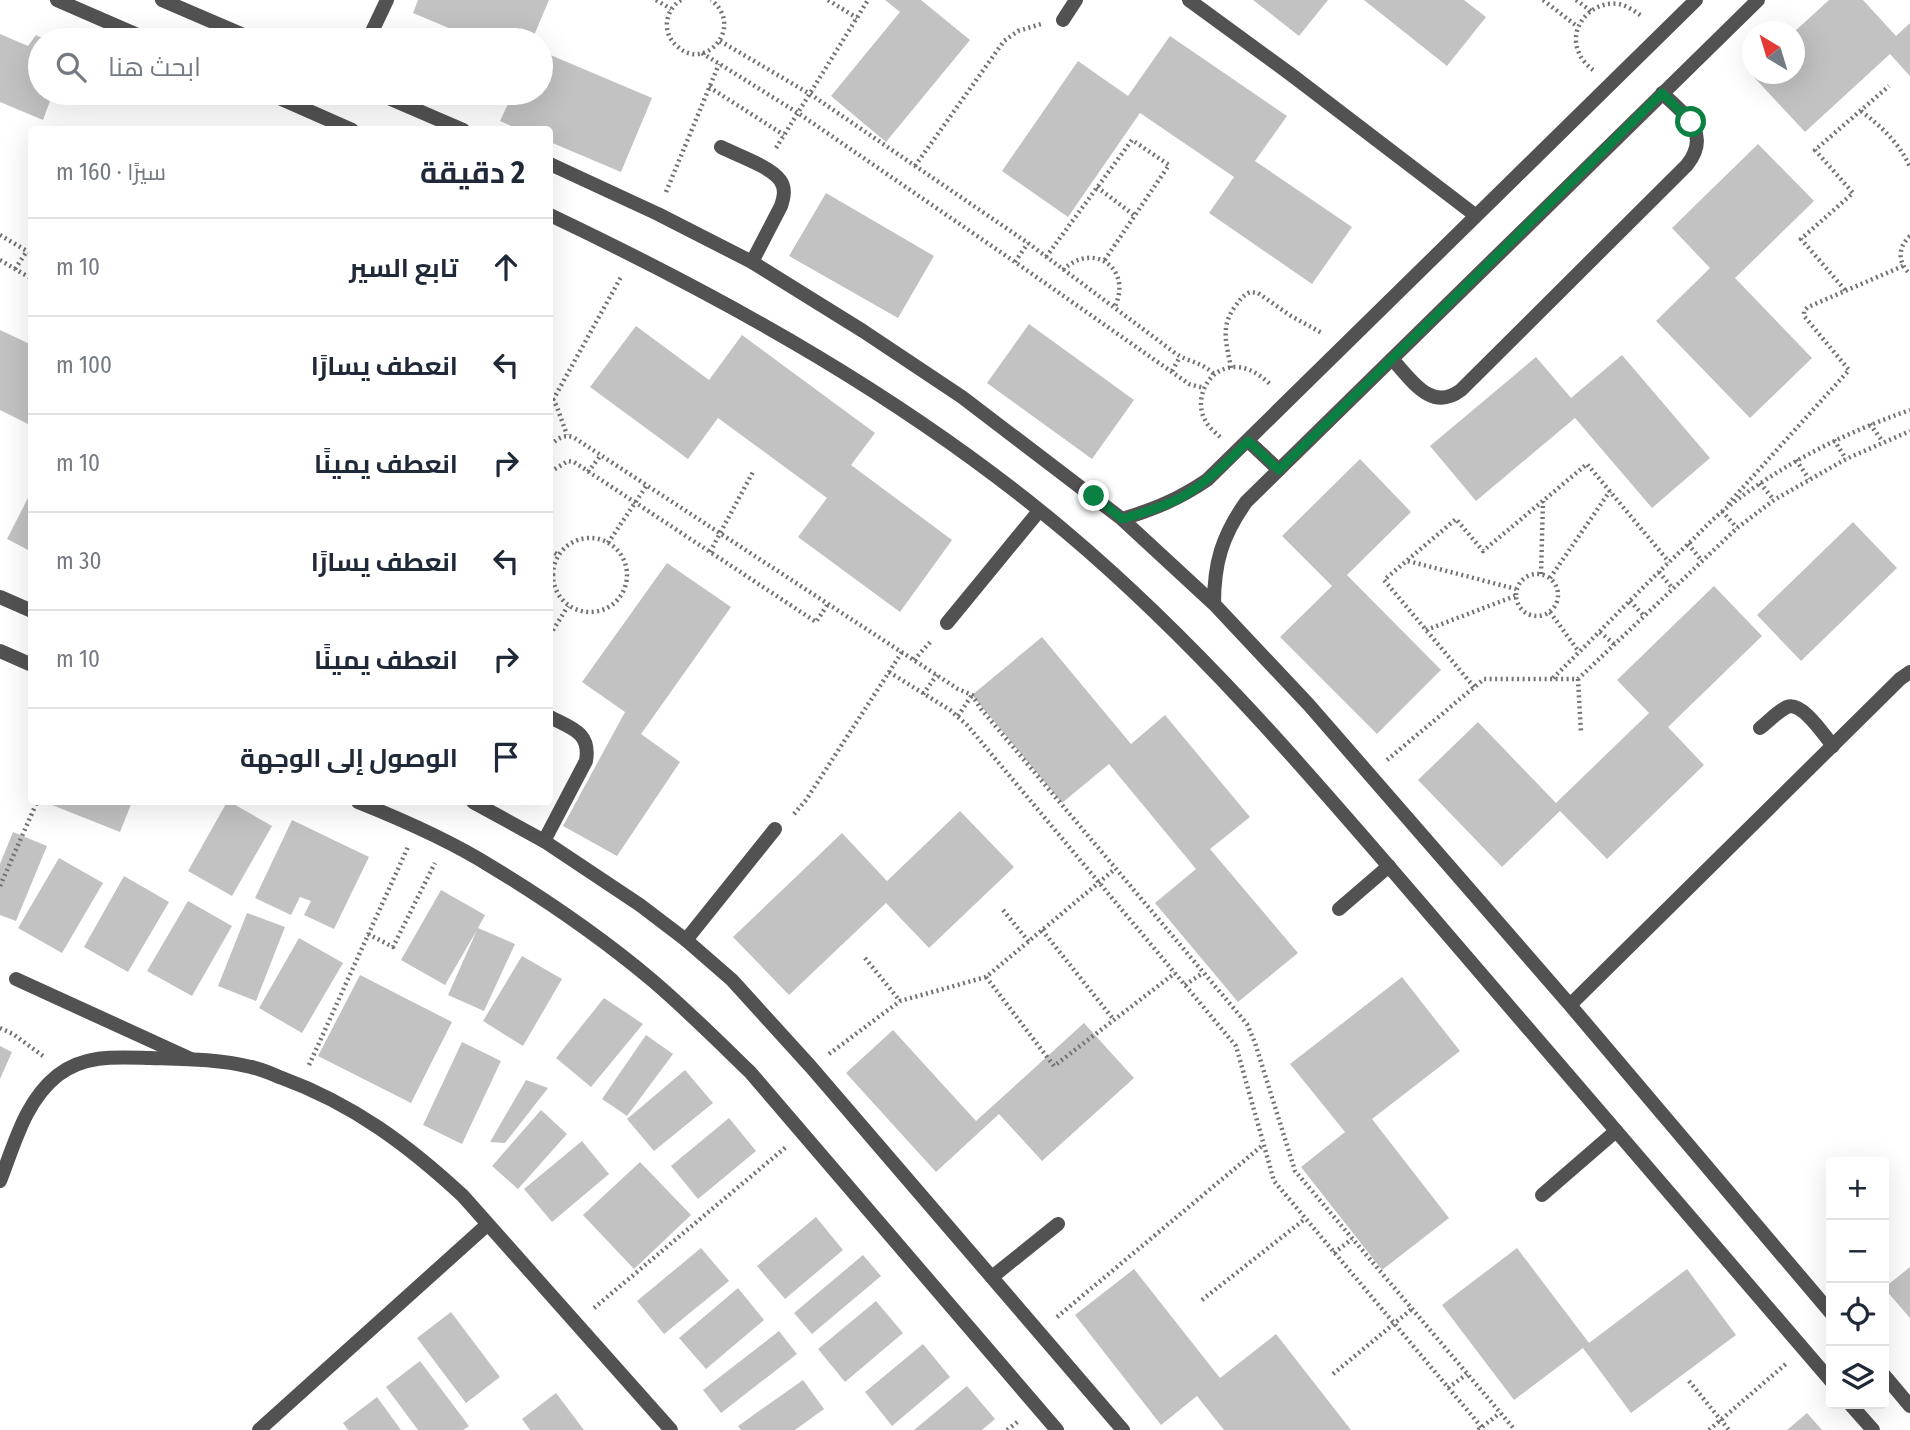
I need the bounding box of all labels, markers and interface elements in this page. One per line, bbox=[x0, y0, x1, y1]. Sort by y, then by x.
north arrow bbox=[1742, 21, 1805, 84]
search box bbox=[28, 28, 553, 105]
icon: search bbox=[52, 48, 90, 86]
text: ابحث هنا bbox=[108, 52, 201, 83]
route start bbox=[1675, 106, 1706, 137]
text: 2 دقيقة bbox=[420, 155, 525, 191]
text: سيرًا · 160 m bbox=[56, 158, 166, 186]
icon: ahead bbox=[487, 248, 525, 286]
text: 10 m bbox=[56, 253, 100, 281]
text: تابع السير bbox=[349, 253, 458, 284]
icon: left bbox=[487, 346, 525, 384]
text: 100 m bbox=[56, 351, 112, 379]
text: انعطف يسارًا bbox=[311, 351, 458, 382]
icon: right bbox=[487, 444, 525, 482]
text: 10 m bbox=[56, 449, 100, 477]
text: انعطف يمينًا bbox=[314, 449, 458, 480]
route end bbox=[1078, 480, 1109, 511]
icon: left bbox=[487, 542, 525, 580]
text: 30 m bbox=[56, 547, 101, 575]
text: انعطف يسارًا bbox=[311, 547, 458, 578]
icon: right bbox=[487, 640, 525, 678]
text: 10 m bbox=[56, 645, 100, 673]
text: انعطف يمينًا bbox=[314, 645, 458, 676]
icon: arrive bbox=[487, 738, 525, 776]
text: الوصول إلى الوجهة bbox=[240, 743, 458, 774]
map controls bbox=[1826, 1157, 1889, 1409]
button: + bbox=[1826, 1157, 1889, 1220]
button: − bbox=[1826, 1220, 1889, 1283]
button: locate bbox=[1826, 1283, 1889, 1346]
button: layers bbox=[1826, 1346, 1889, 1409]

